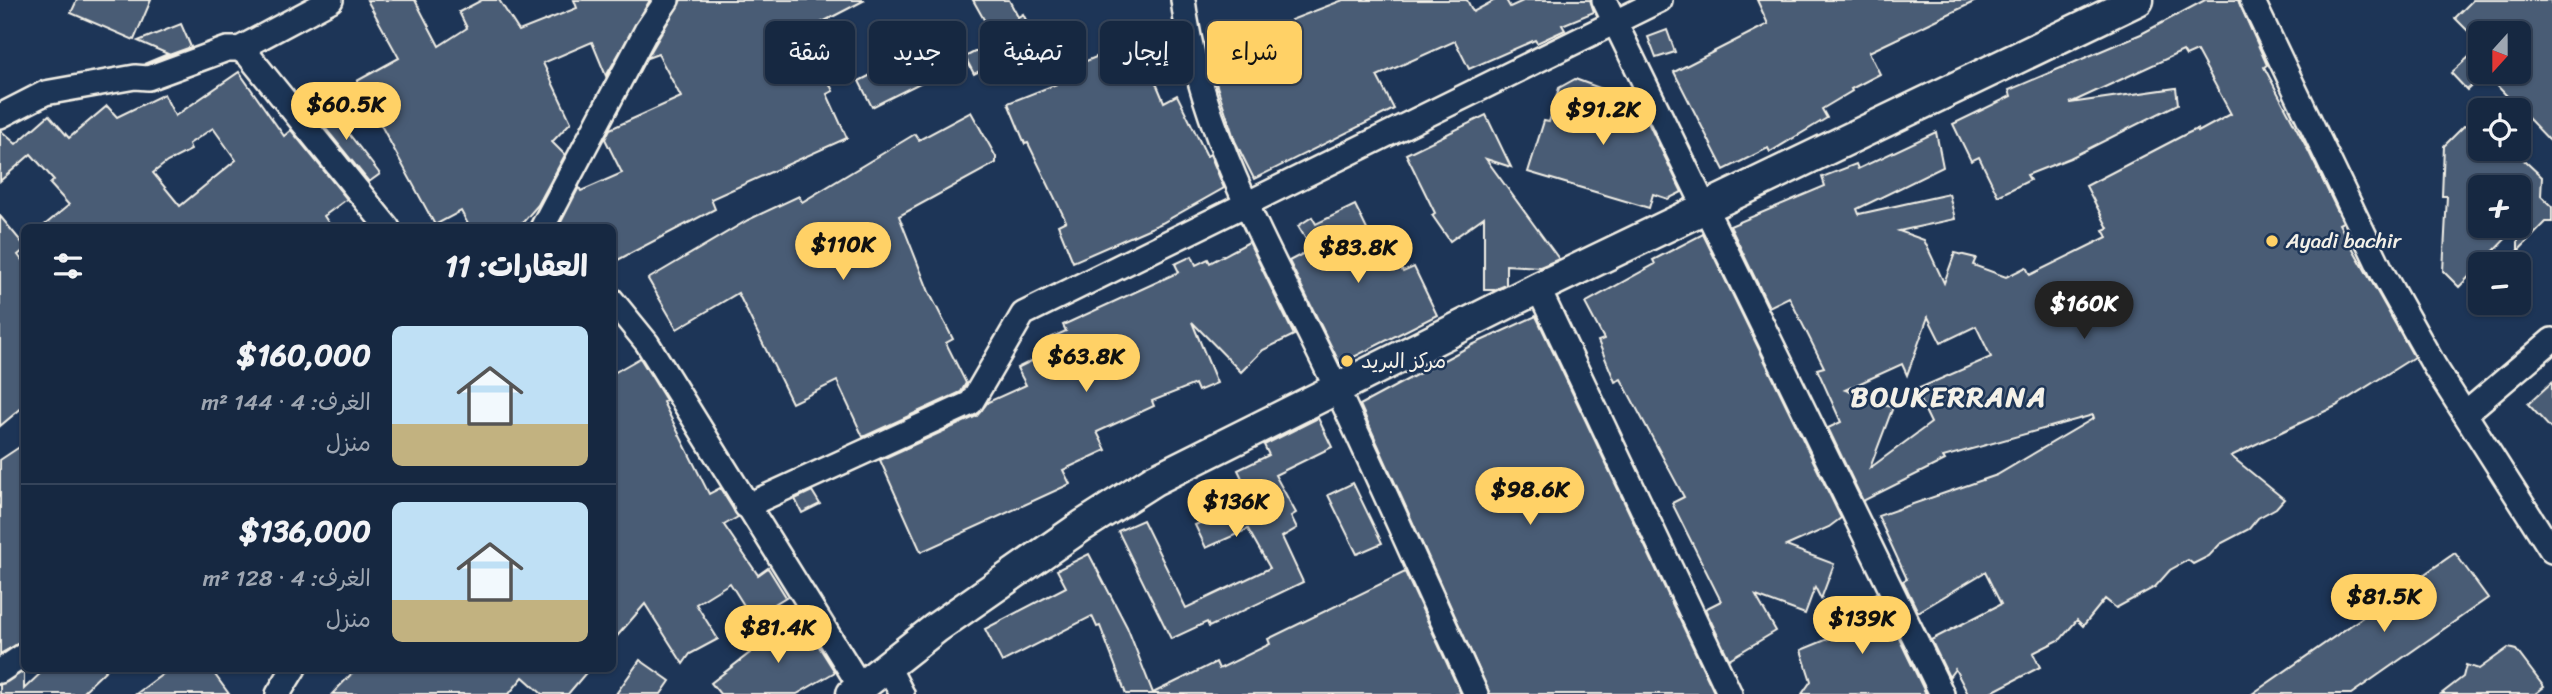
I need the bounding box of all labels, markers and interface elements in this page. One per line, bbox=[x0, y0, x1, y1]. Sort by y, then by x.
chip: شقة bbox=[765, 21, 855, 84]
chip: جديد bbox=[869, 21, 966, 84]
chip: تصفية bbox=[980, 21, 1086, 84]
chip: إيجار bbox=[1100, 21, 1193, 84]
chip: شراء bbox=[1207, 21, 1302, 84]
north arrow bbox=[2468, 21, 2530, 84]
map controls bbox=[2468, 21, 2531, 315]
pin: $60.5K bbox=[289, 82, 403, 142]
text: $60.5K bbox=[307, 84, 385, 125]
pin: $91.2K bbox=[1546, 88, 1660, 147]
text: $91.2K bbox=[1566, 89, 1640, 130]
button: locate bbox=[2468, 98, 2531, 161]
button: + bbox=[2468, 175, 2531, 238]
pin: $110K bbox=[794, 222, 892, 282]
place label: Ayadi bachir bbox=[2285, 222, 2403, 260]
text: $110K bbox=[811, 224, 875, 265]
pin: $83.8K bbox=[1301, 226, 1415, 285]
text: $83.8K bbox=[1320, 227, 1396, 268]
marker: Ayadi bachir bbox=[2264, 233, 2280, 249]
text: العقارات: 11 bbox=[445, 239, 588, 293]
icon: filters bbox=[49, 247, 87, 285]
button: − bbox=[2468, 252, 2531, 315]
pin: $160K bbox=[2035, 282, 2133, 341]
text: $160K bbox=[2051, 283, 2117, 324]
text: $160,000 bbox=[237, 328, 371, 382]
pin: $63.8K bbox=[1029, 334, 1143, 394]
text: $63.8K bbox=[1048, 336, 1124, 377]
place label: مركز البريد bbox=[1361, 342, 1446, 380]
marker: مركز البريد bbox=[1339, 353, 1355, 369]
icon: home bbox=[448, 354, 532, 438]
district label: BOUKERRANA bbox=[1850, 372, 2048, 421]
text: الغرف: 4 · 144 m² bbox=[201, 382, 371, 423]
text: منزل bbox=[326, 423, 371, 464]
pin: $98.6K bbox=[1473, 468, 1587, 527]
text: $98.6K bbox=[1491, 469, 1569, 510]
pin: $136K bbox=[1187, 480, 1285, 539]
text: $136K bbox=[1203, 481, 1269, 522]
text: $136,000 bbox=[239, 504, 371, 558]
icon: home bbox=[448, 530, 532, 614]
text: الغرف: 4 · 128 m² bbox=[203, 558, 371, 599]
pin: $81.5K bbox=[2327, 574, 2441, 634]
text: $81.5K bbox=[2347, 576, 2421, 617]
pin: $139K bbox=[1813, 596, 1911, 656]
text: $139K bbox=[1829, 598, 1895, 639]
text: منزل bbox=[326, 599, 371, 640]
pin: $81.4K bbox=[721, 606, 835, 665]
text: $81.4K bbox=[741, 607, 815, 648]

